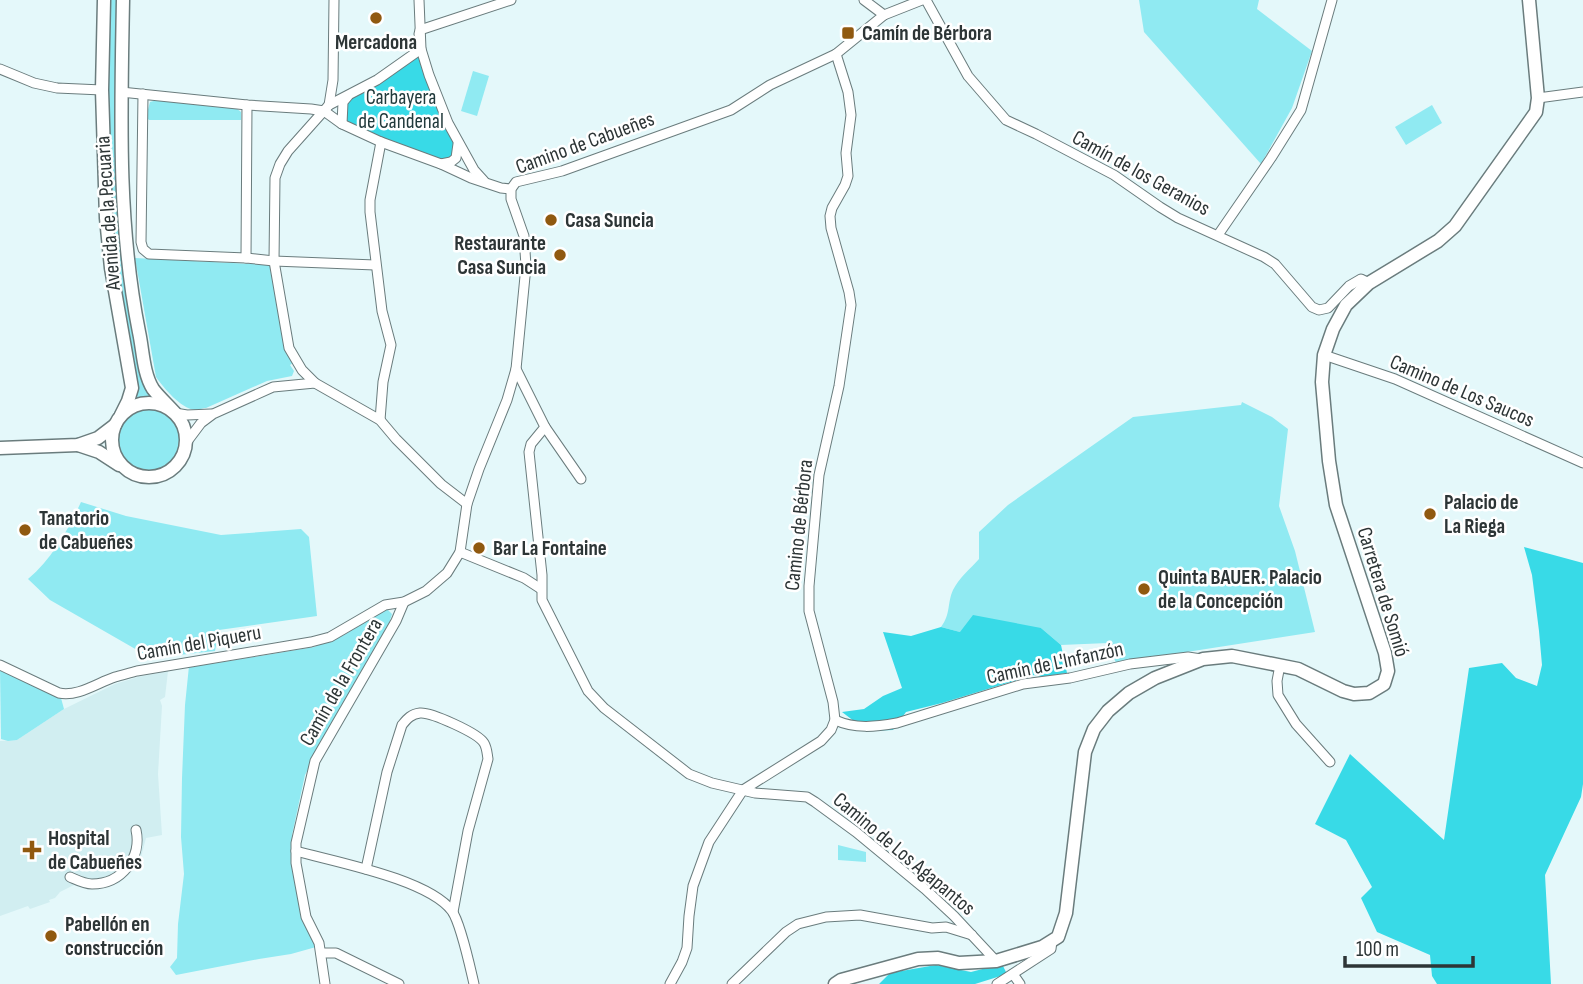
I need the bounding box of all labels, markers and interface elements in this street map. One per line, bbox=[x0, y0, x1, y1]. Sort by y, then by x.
marker: Mercadona bbox=[368, 10, 384, 26]
place label: Camín de Bérbora bbox=[862, 21, 992, 46]
marker: Camín de Bérbora bbox=[840, 25, 856, 41]
place label: Mercadona bbox=[335, 30, 417, 55]
park label: Carbayera de Candenal bbox=[358, 85, 444, 134]
street label: Camino de Cabueñes bbox=[512, 106, 658, 180]
street label: Camín de los Geranios bbox=[1068, 125, 1214, 221]
street label: Avenida de la Pecuaria bbox=[90, 135, 126, 292]
place label: Casa Suncia bbox=[565, 208, 654, 233]
marker: Casa Suncia bbox=[543, 212, 559, 228]
place label: Restaurante Casa Suncia bbox=[454, 231, 546, 280]
marker: Restaurante Casa Suncia bbox=[552, 247, 568, 263]
street label: Camino de Los Saucos bbox=[1386, 349, 1538, 433]
street label: Camino de Bérbora bbox=[780, 458, 818, 592]
place label: Palacio de La Riega bbox=[1444, 490, 1518, 539]
place label: Tanatorio de Cabueñes bbox=[39, 506, 133, 555]
marker: Palacio de La Riega bbox=[1422, 506, 1438, 522]
marker: Tanatorio de Cabueñes bbox=[17, 522, 33, 538]
street label: Carretera de Somió bbox=[1351, 524, 1415, 660]
place label: Bar La Fontaine bbox=[493, 536, 607, 561]
marker: Bar La Fontaine bbox=[471, 540, 487, 556]
place label: Quinta BAUER. Palacio de la Concepción bbox=[1158, 565, 1322, 614]
marker: Quinta BAUER. Palacio de la Concepción bbox=[1136, 581, 1152, 597]
street label: Camín de la Frontera bbox=[294, 614, 388, 750]
street label: Camín del Piqueru bbox=[135, 620, 263, 666]
street label: Camín de L'Infanzón bbox=[984, 636, 1126, 690]
street label: Camino de Los Agapantos bbox=[828, 787, 980, 921]
place label: Hospital de Cabueñes bbox=[48, 826, 142, 875]
marker: Hospital de Cabueñes bbox=[22, 840, 42, 860]
place label: Pabellón en construcción bbox=[65, 912, 163, 961]
scale bar bbox=[1345, 925, 1473, 969]
marker: Pabellón en construcción bbox=[43, 928, 59, 944]
text: 100 m bbox=[1356, 937, 1399, 962]

